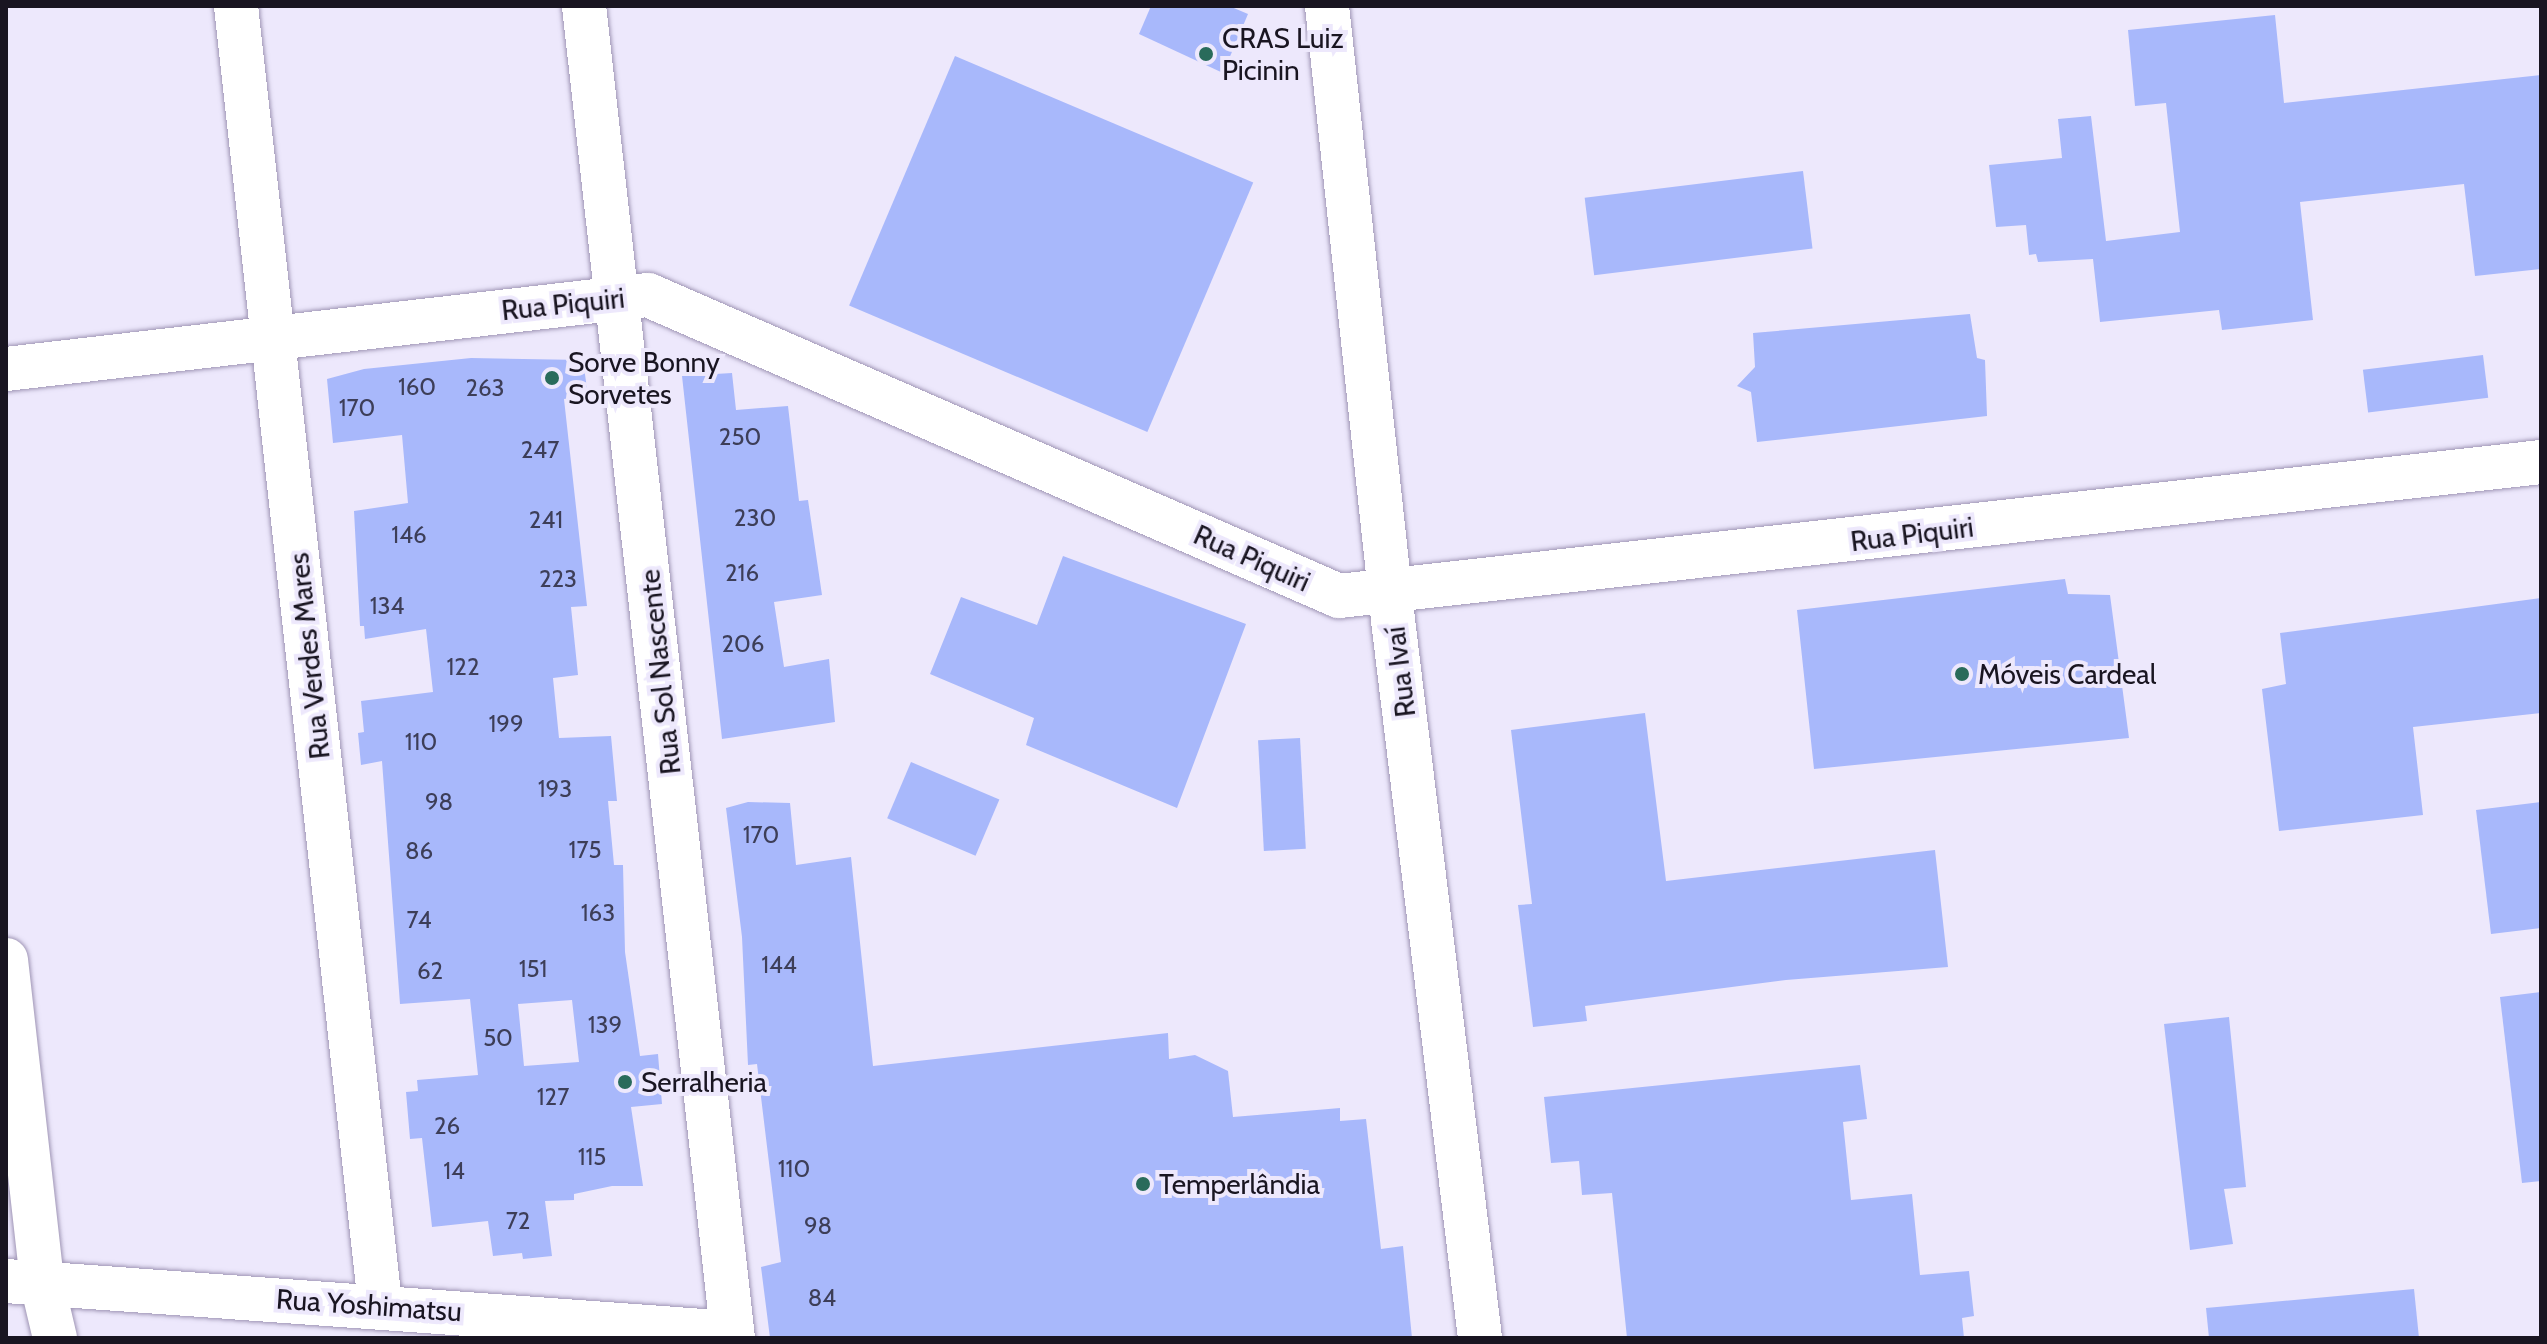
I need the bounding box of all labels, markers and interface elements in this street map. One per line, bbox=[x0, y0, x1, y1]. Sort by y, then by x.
place label: CRAS Luiz Picinin bbox=[1222, 21, 1344, 87]
marker: CRAS Luiz Picinin bbox=[1197, 45, 1215, 63]
street label: Rua Piquiri bbox=[500, 281, 626, 327]
place label: Sorve Bonny Sorvetes bbox=[568, 345, 720, 411]
marker: Sorve Bonny Sorvetes bbox=[543, 369, 561, 387]
house number: 160 bbox=[398, 373, 436, 401]
house number: 263 bbox=[465, 374, 505, 402]
house number: 170 bbox=[339, 394, 375, 422]
house number: 250 bbox=[719, 423, 761, 451]
house number: 247 bbox=[521, 436, 559, 464]
house number: 230 bbox=[734, 504, 776, 532]
house number: 241 bbox=[529, 506, 563, 534]
street label: Rua Piquiri bbox=[1849, 510, 1975, 558]
street label: Rua Piquiri bbox=[1189, 517, 1315, 599]
house number: 146 bbox=[391, 521, 427, 549]
street label: Rua Verdes Mares bbox=[281, 551, 337, 761]
house number: 216 bbox=[725, 559, 759, 587]
house number: 223 bbox=[539, 565, 577, 593]
street label: Rua Sol Nascente bbox=[633, 568, 687, 776]
house number: 134 bbox=[370, 592, 404, 620]
street label: Rua Ivaí bbox=[1378, 625, 1422, 719]
house number: 206 bbox=[722, 630, 764, 658]
house number: 122 bbox=[447, 653, 479, 681]
place label: Móveis Cardeal bbox=[1978, 657, 2156, 691]
marker: Móveis Cardeal bbox=[1953, 665, 1971, 683]
house number: 199 bbox=[488, 710, 524, 738]
house number: 110 bbox=[405, 728, 437, 756]
house number: 193 bbox=[538, 775, 572, 803]
house number: 98 bbox=[425, 788, 453, 816]
house number: 170 bbox=[743, 821, 779, 849]
house number: 175 bbox=[569, 836, 601, 864]
house number: 86 bbox=[405, 837, 433, 865]
house number: 163 bbox=[581, 899, 615, 927]
house number: 74 bbox=[406, 906, 432, 934]
house number: 144 bbox=[761, 951, 797, 979]
house number: 151 bbox=[519, 955, 547, 983]
house number: 62 bbox=[417, 957, 443, 985]
house number: 139 bbox=[588, 1011, 622, 1039]
house number: 50 bbox=[483, 1024, 513, 1052]
place label: Serralheria bbox=[641, 1065, 767, 1099]
marker: Serralheria bbox=[616, 1073, 634, 1091]
house number: 127 bbox=[537, 1083, 569, 1111]
house number: 26 bbox=[434, 1112, 460, 1140]
house number: 115 bbox=[578, 1143, 606, 1171]
house number: 110 bbox=[778, 1155, 810, 1183]
house number: 14 bbox=[443, 1157, 465, 1185]
place label: Temperlândia bbox=[1159, 1167, 1320, 1201]
marker: Temperlândia bbox=[1134, 1175, 1152, 1193]
house number: 72 bbox=[506, 1207, 530, 1235]
house number: 98 bbox=[804, 1212, 832, 1240]
street label: Rua Yoshimatsu bbox=[275, 1282, 463, 1328]
house number: 84 bbox=[808, 1284, 836, 1312]

